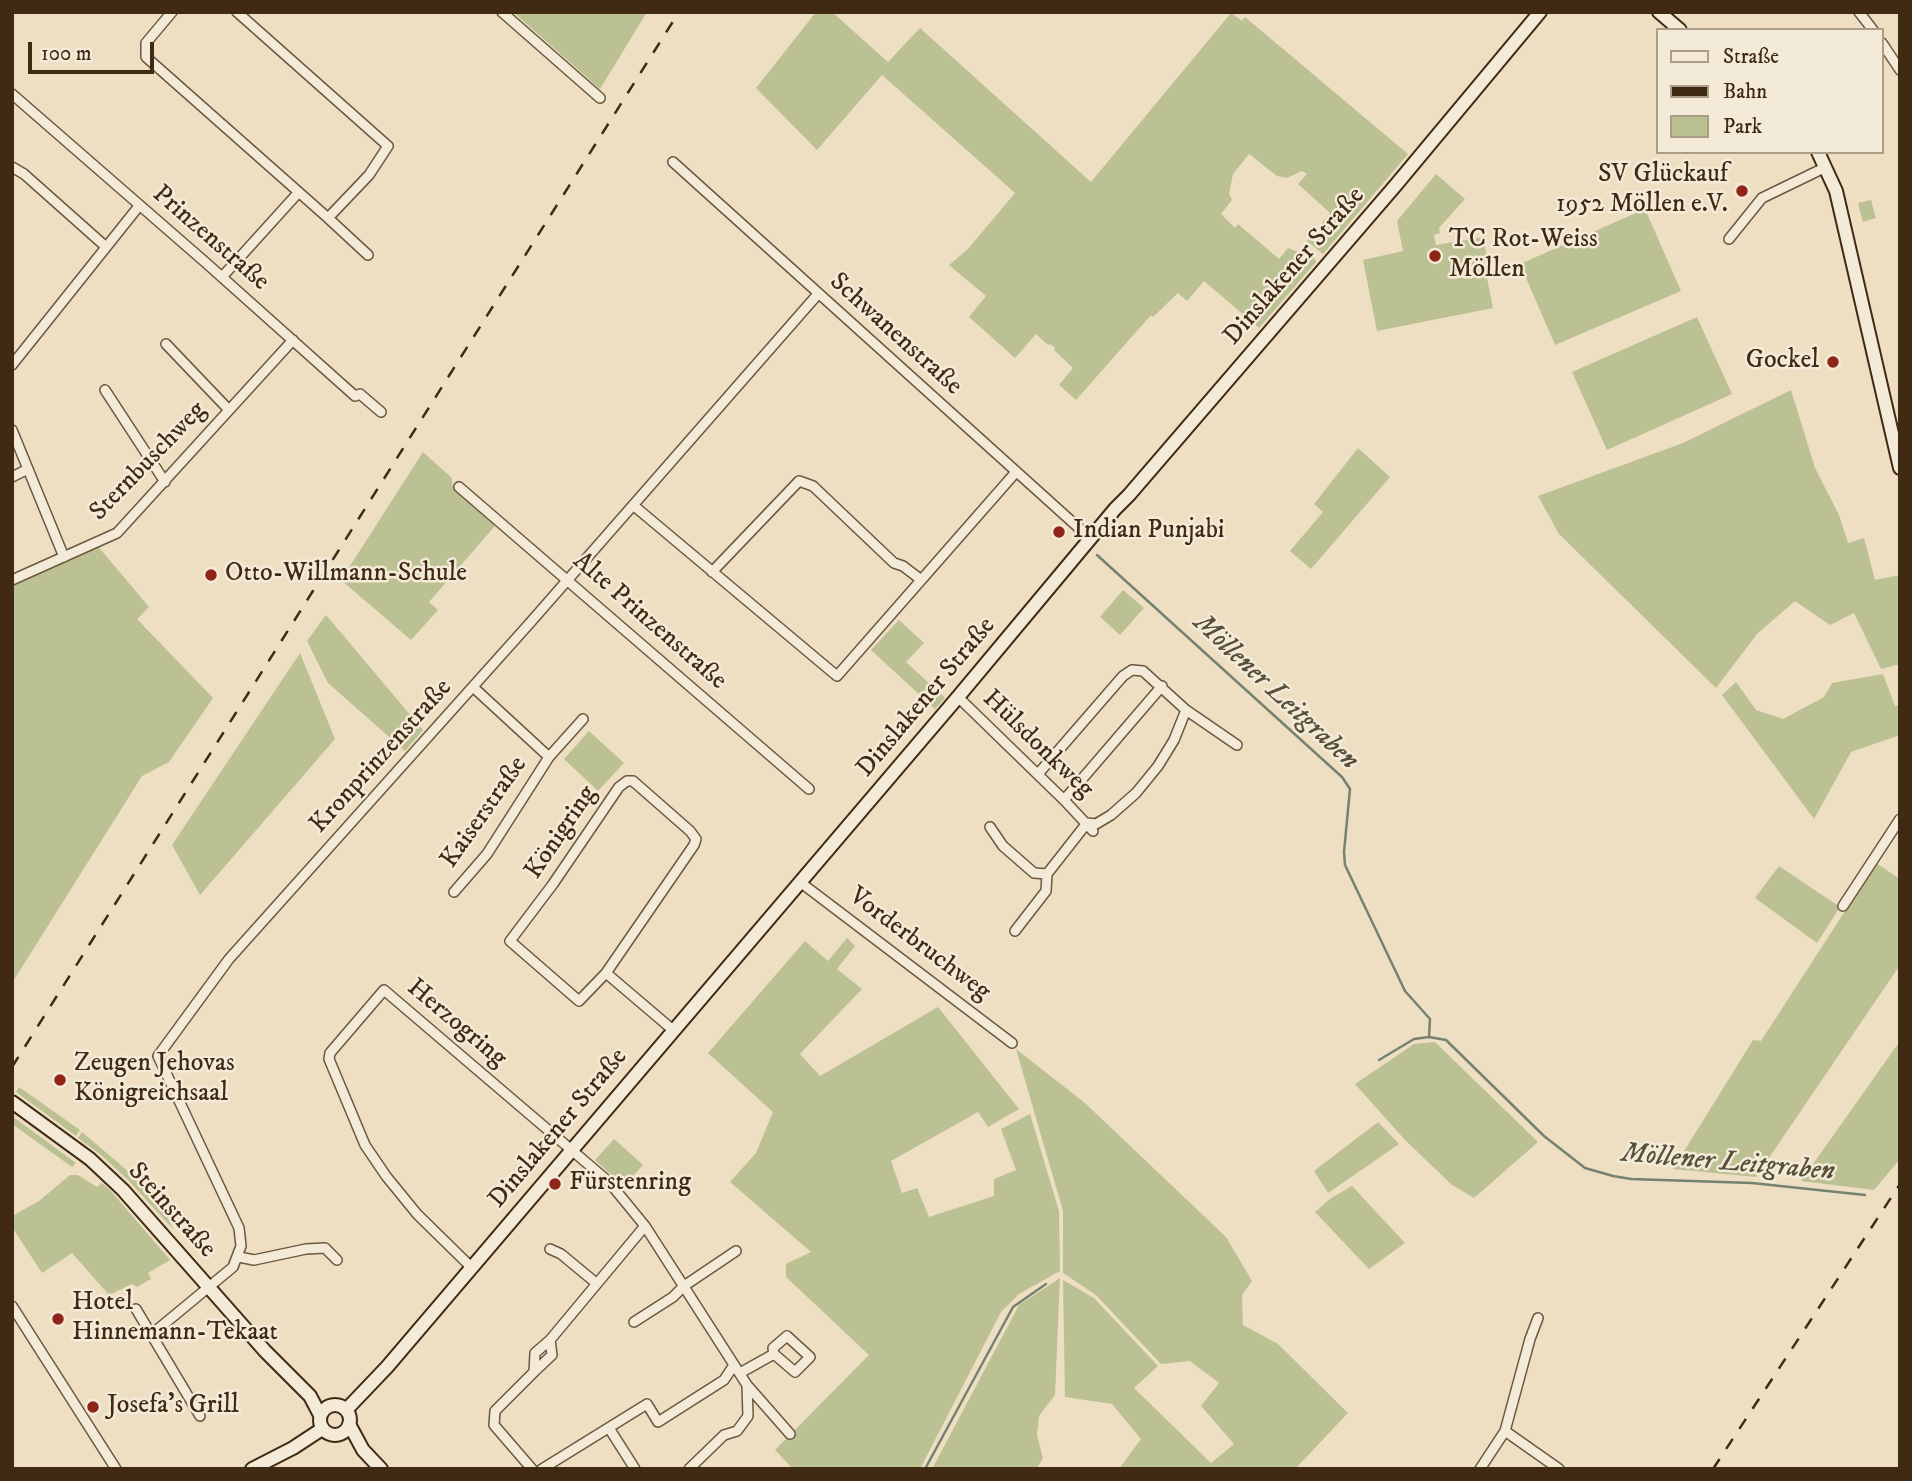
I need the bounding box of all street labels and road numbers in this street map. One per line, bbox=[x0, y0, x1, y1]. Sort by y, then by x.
street label: Prinzenstraße bbox=[145, 180, 275, 298]
street label: Dinslakener Straße bbox=[1218, 182, 1372, 352]
street label: Schwanenstraße bbox=[822, 267, 968, 403]
street label: Sternbuschweg bbox=[84, 396, 214, 528]
street label: Alte Prinzenstraße bbox=[566, 547, 732, 697]
street label: Dinslakener Straße bbox=[851, 612, 1003, 784]
street label: Kronprinzenstraße bbox=[305, 673, 459, 841]
street label: Hülsdonkweg bbox=[975, 684, 1099, 806]
street label: Kaiserstraße bbox=[435, 751, 535, 875]
street label: Königring bbox=[519, 780, 605, 886]
street label: Vorderbruchweg bbox=[842, 882, 996, 1008]
street label: Herzogring bbox=[400, 973, 512, 1075]
street label: Dinslakener Straße bbox=[483, 1043, 635, 1215]
street label: Steinstraße bbox=[120, 1157, 222, 1265]

